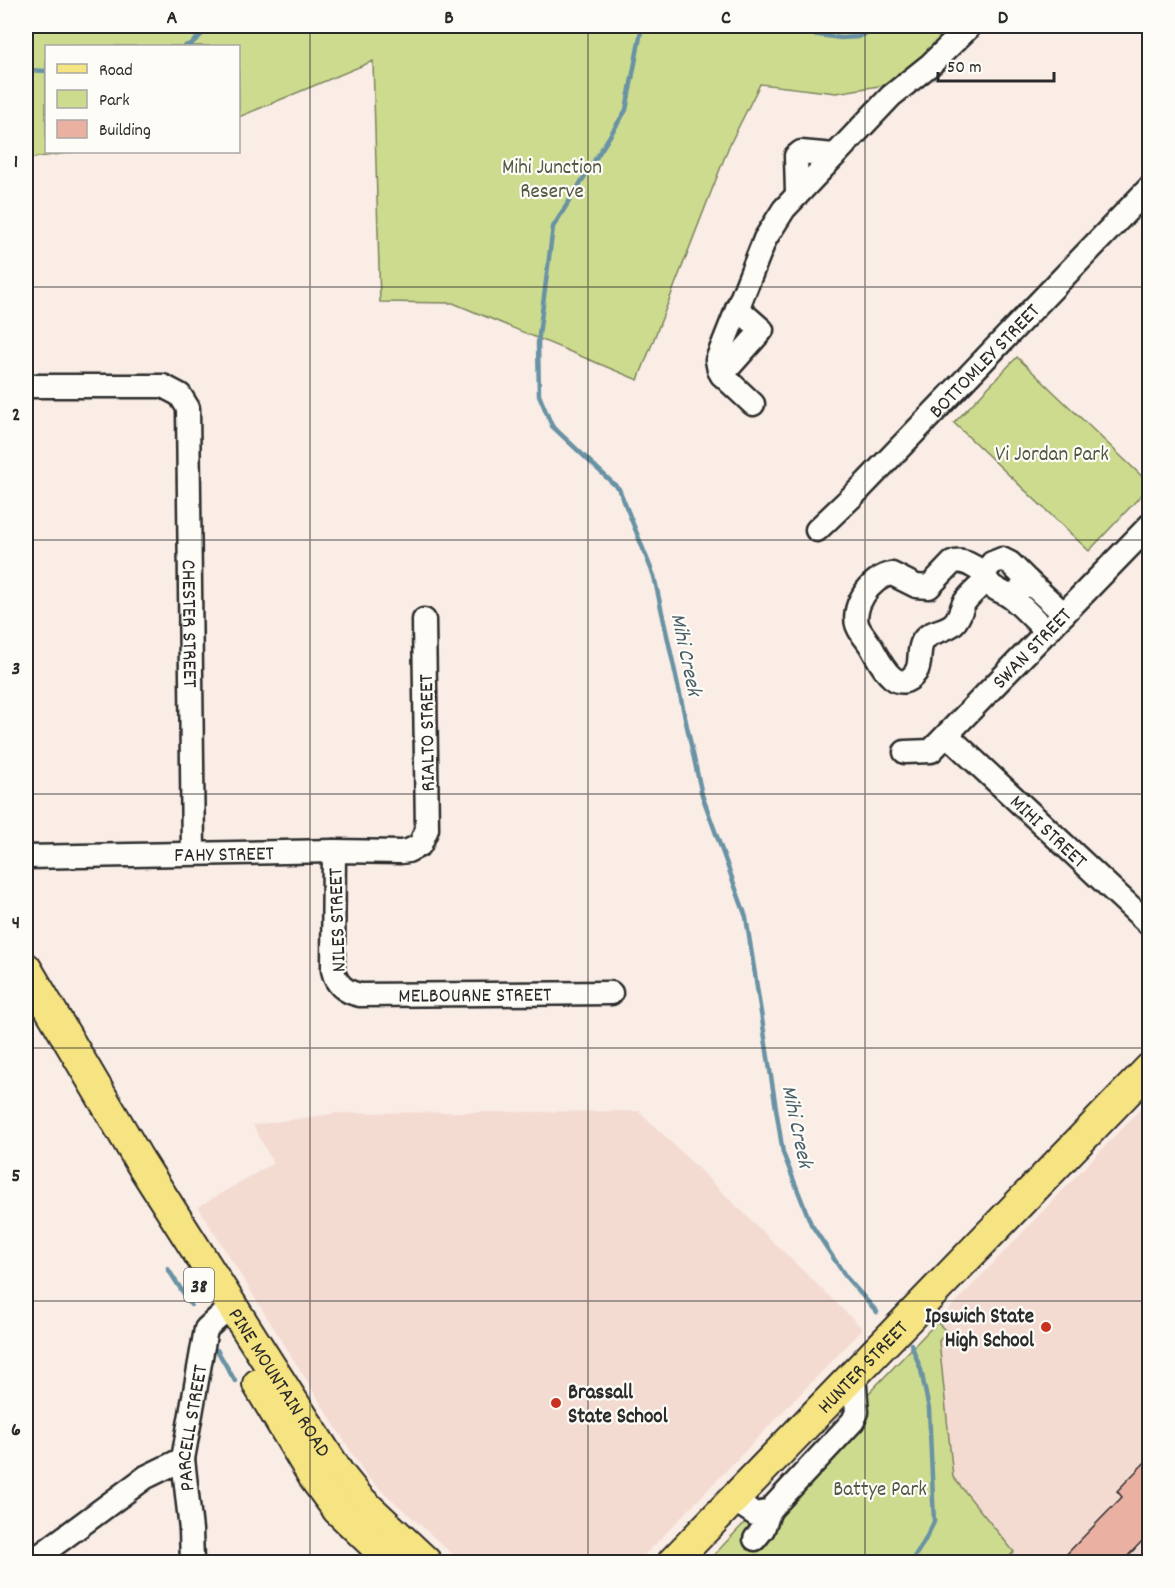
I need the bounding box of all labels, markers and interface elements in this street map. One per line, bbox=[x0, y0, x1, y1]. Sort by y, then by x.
text: A bbox=[167, 5, 178, 33]
text: B bbox=[444, 5, 454, 33]
text: C bbox=[721, 5, 731, 33]
text: D bbox=[998, 5, 1009, 33]
legend bbox=[45, 45, 240, 153]
scale bar bbox=[938, 45, 1054, 83]
text: 50 m bbox=[947, 56, 982, 81]
text: Road bbox=[99, 59, 133, 84]
text: Park bbox=[99, 89, 130, 114]
text: Building bbox=[99, 119, 151, 144]
text: 1 bbox=[14, 149, 18, 177]
park label: Mihi Junction Reserve bbox=[502, 154, 602, 208]
street label: BOTTOMLEY STREET bbox=[923, 298, 1049, 426]
text: 2 bbox=[12, 402, 20, 430]
park label: Vi Jordan Park bbox=[995, 441, 1109, 471]
street label: CHESTER STREET bbox=[172, 559, 203, 688]
street label: SWAN STREET bbox=[987, 602, 1081, 697]
water label: Mihi Creek bbox=[661, 611, 709, 701]
text: 3 bbox=[12, 656, 20, 684]
street label: RIALTO STREET bbox=[413, 673, 445, 792]
street label: MIHI STREET bbox=[1002, 789, 1093, 877]
street label: FAHY STREET bbox=[174, 840, 275, 872]
street label: NILES STREET bbox=[322, 867, 356, 973]
text: 4 bbox=[12, 910, 20, 938]
street label: MELBOURNE STREET bbox=[398, 981, 552, 1013]
water label: Mihi Creek bbox=[772, 1083, 820, 1173]
text: 5 bbox=[11, 1163, 21, 1191]
road number: 38 bbox=[184, 1268, 214, 1302]
street label: PINE MOUNTAIN ROAD bbox=[219, 1303, 337, 1464]
place label: Ipswich State High School bbox=[925, 1303, 1035, 1357]
street label: HUNTER STREET bbox=[812, 1315, 917, 1422]
marker: Ipswich State High School bbox=[1039, 1320, 1053, 1334]
street label: PARCELL STREET bbox=[171, 1362, 218, 1493]
place label: Brassall State School bbox=[568, 1379, 669, 1433]
marker: Brassall State School bbox=[549, 1396, 563, 1410]
text: 6 bbox=[11, 1417, 21, 1445]
park label: Battye Park bbox=[833, 1476, 927, 1506]

